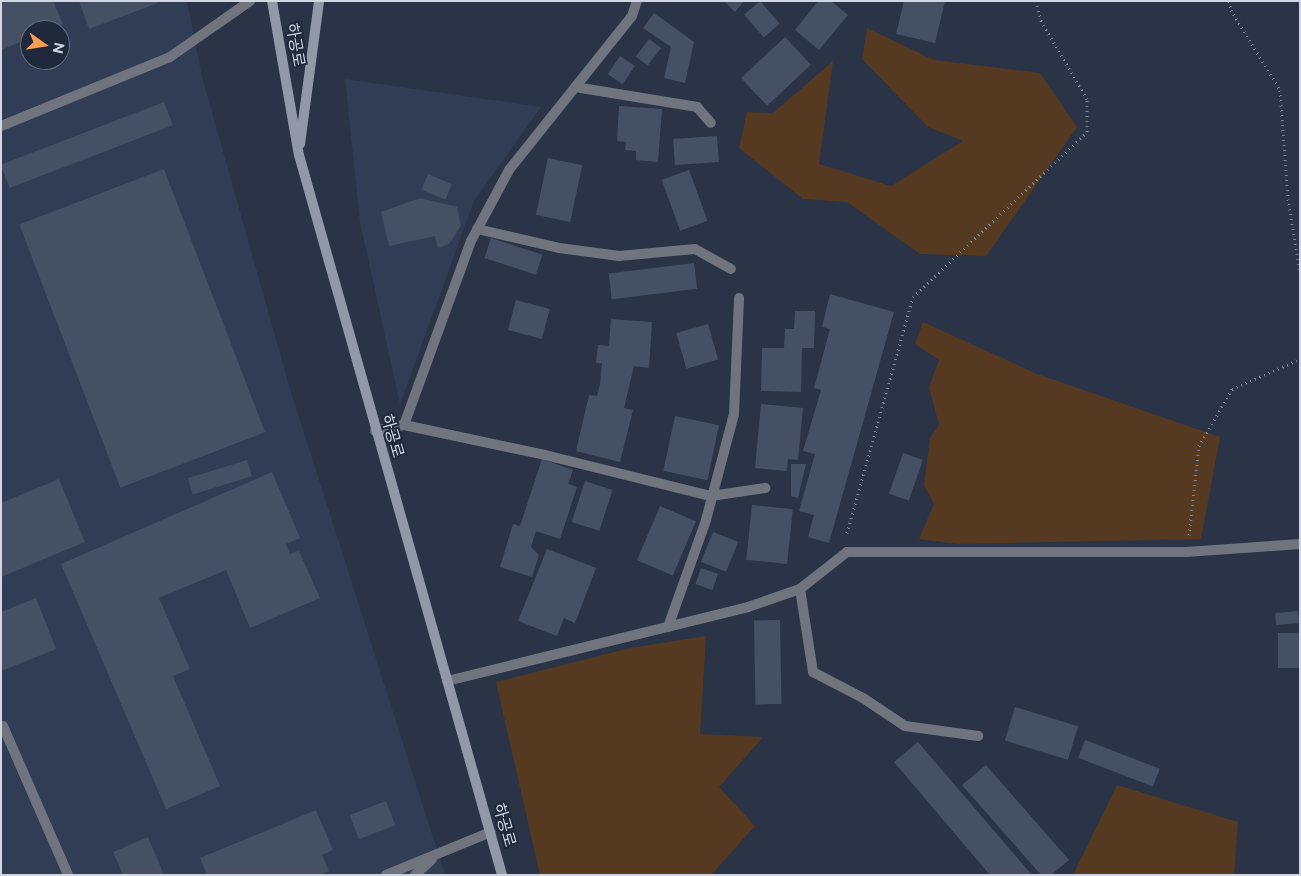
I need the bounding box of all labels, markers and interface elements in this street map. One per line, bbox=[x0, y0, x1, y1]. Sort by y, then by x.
north arrow bbox=[20, 20, 70, 70]
street label: 하공로 bbox=[282, 22, 308, 68]
text: N bbox=[50, 41, 68, 55]
street label: 하공로 bbox=[377, 412, 407, 460]
street label: 하공로 bbox=[489, 801, 519, 849]

